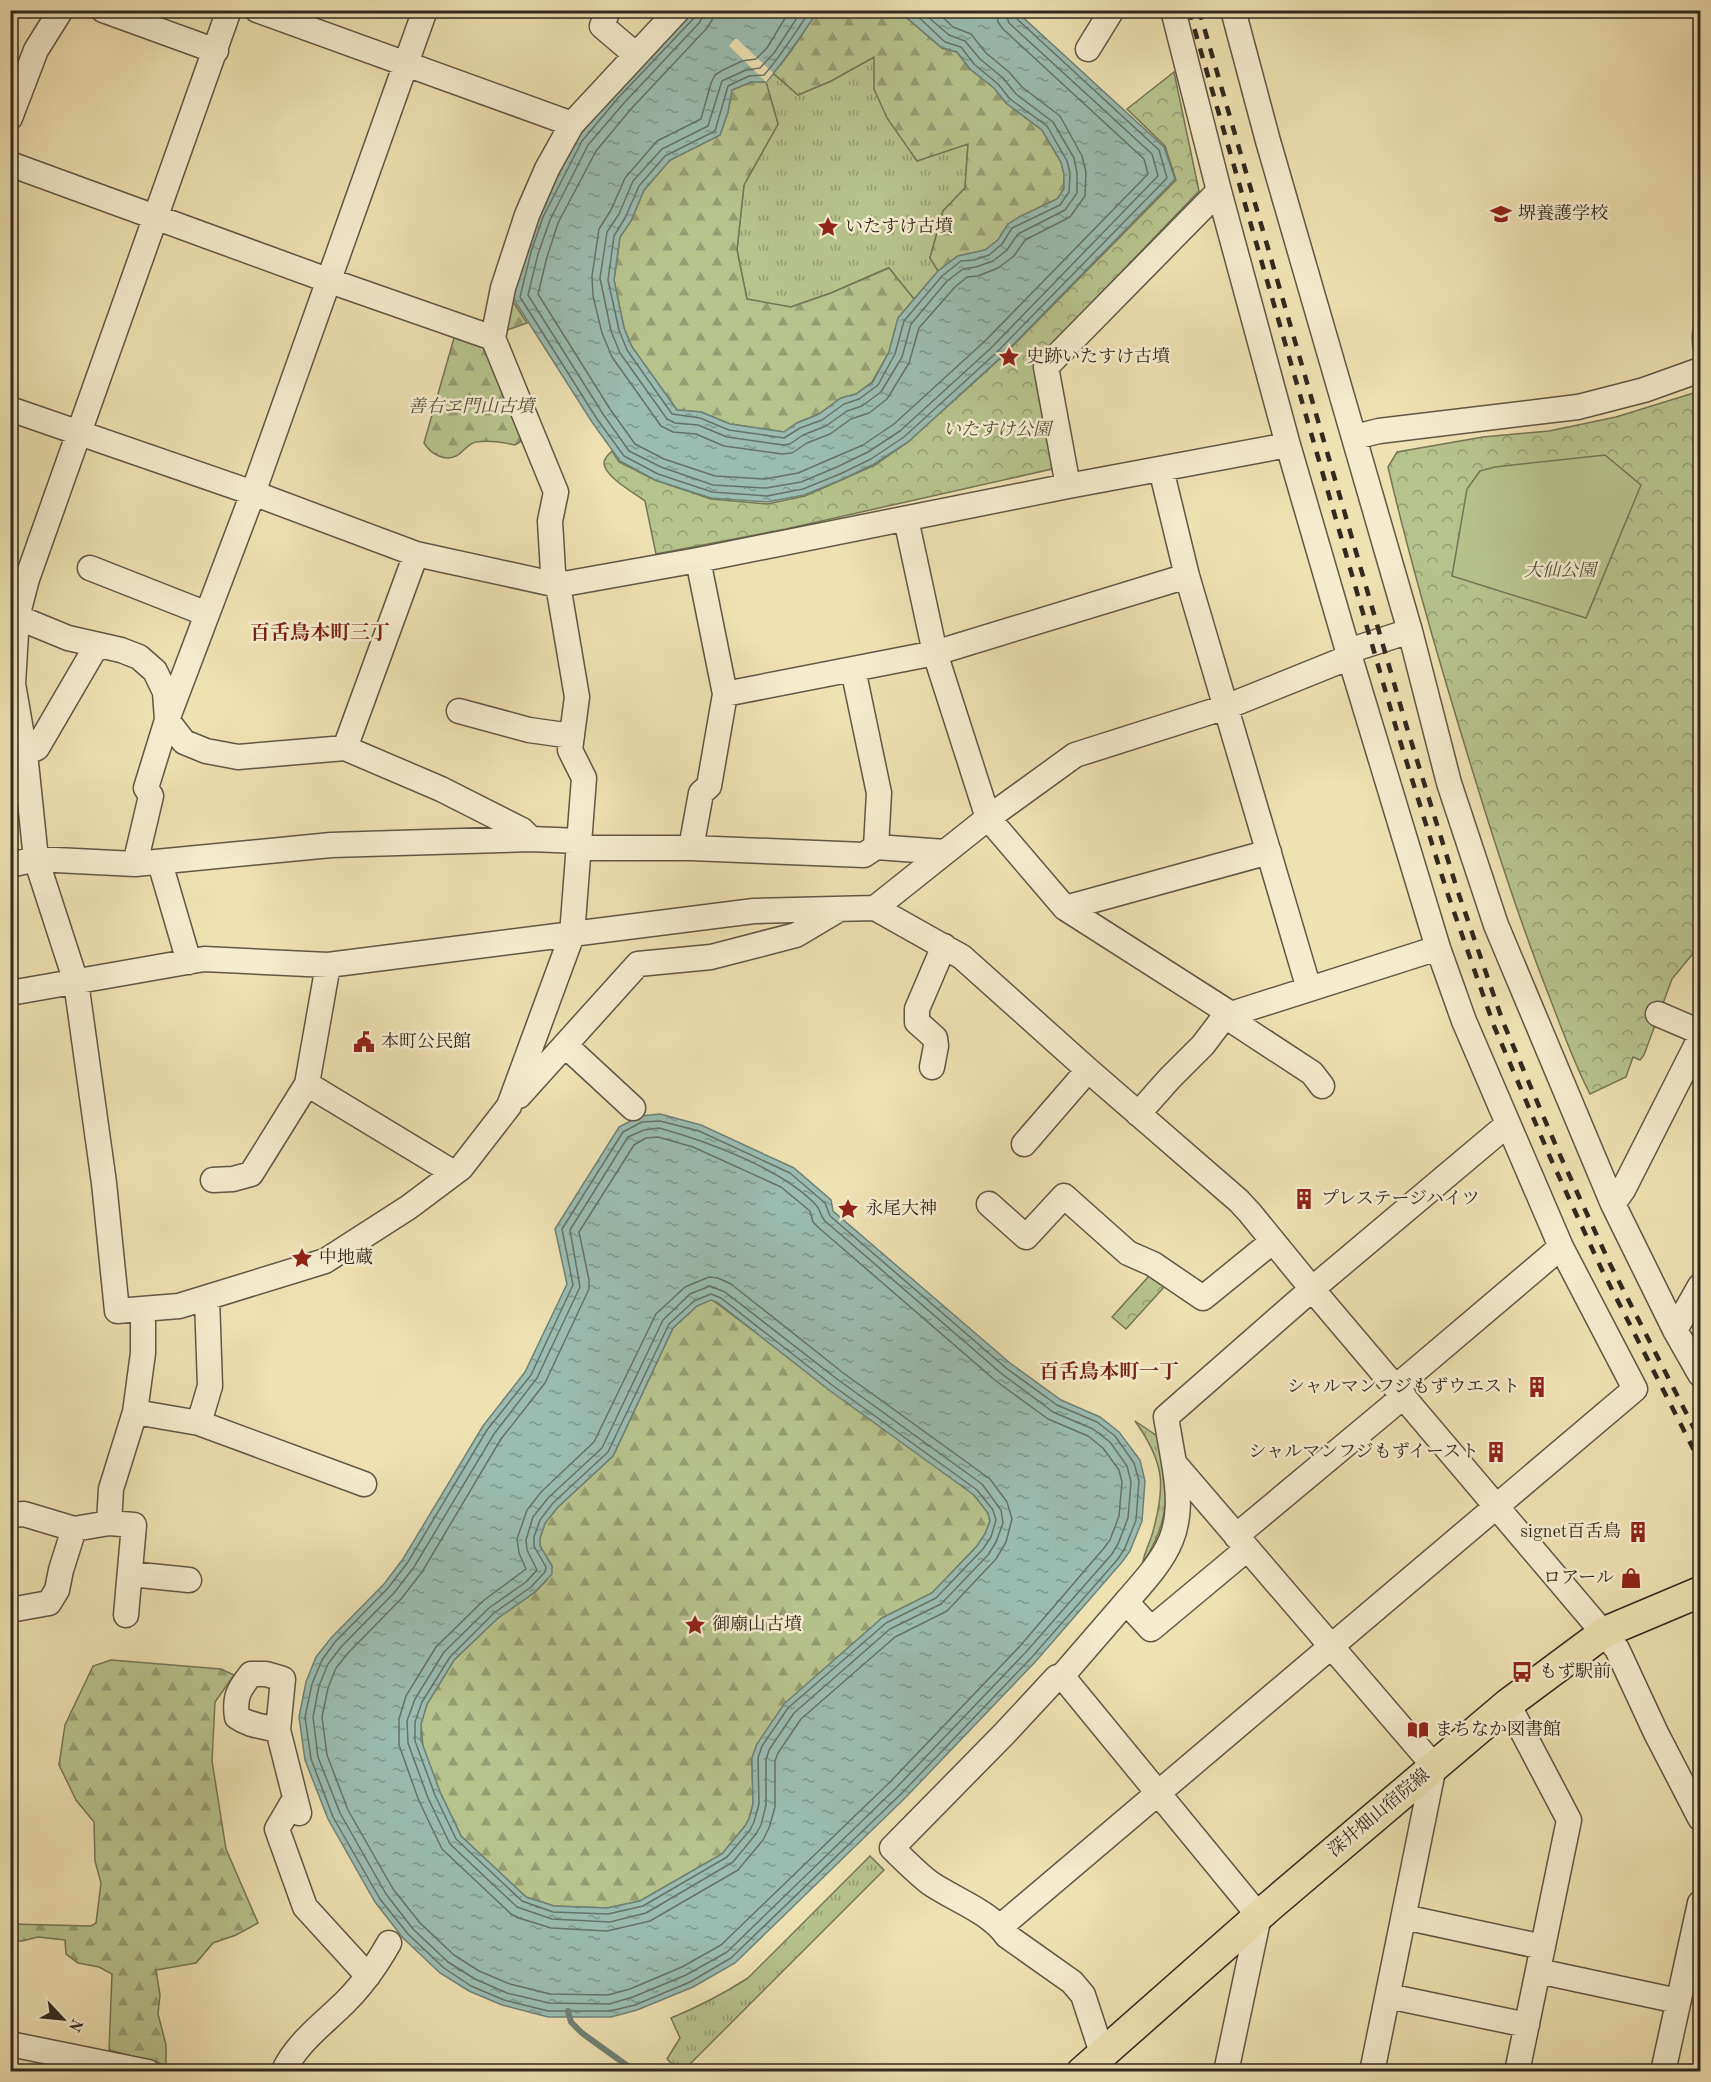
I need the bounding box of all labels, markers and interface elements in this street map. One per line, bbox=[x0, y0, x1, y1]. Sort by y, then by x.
school or university icon: 堺養護学校 bbox=[1489, 202, 1513, 226]
place label: 堺養護学校 bbox=[1518, 203, 1608, 223]
place icon: いたすけ古墳 bbox=[816, 215, 840, 239]
place label: いたすけ古墳 bbox=[845, 216, 953, 236]
place icon: 史跡いたすけ古墳 bbox=[997, 345, 1021, 369]
place label: 史跡いたすけ古墳 bbox=[1026, 346, 1170, 366]
park label: 善右ヱ門山古墳 bbox=[408, 396, 537, 416]
park label: いたすけ公園 bbox=[943, 420, 1054, 439]
park label: 大仙公園 bbox=[1524, 560, 1599, 580]
district label: 百舌鳥本町三丁 bbox=[250, 621, 390, 644]
public building icon: 本町公民館 bbox=[352, 1030, 376, 1054]
place label: 本町公民館 bbox=[381, 1031, 471, 1051]
building icon: プレステージハイツ bbox=[1292, 1187, 1316, 1211]
place label: プレステージハイツ bbox=[1321, 1189, 1480, 1208]
place icon: 永尾大神 bbox=[836, 1197, 860, 1221]
place label: 永尾大神 bbox=[865, 1198, 937, 1218]
place icon: 中地蔵 bbox=[290, 1246, 314, 1270]
place label: 中地蔵 bbox=[319, 1247, 373, 1267]
district label: 百舌鳥本町一丁 bbox=[1039, 1360, 1179, 1383]
building icon: シャルマンフジもずウエスト bbox=[1525, 1375, 1549, 1399]
place label: シャルマンフジもずウエスト bbox=[1287, 1376, 1520, 1396]
building icon: シャルマンフジもずイースト bbox=[1484, 1440, 1508, 1464]
place label: シャルマンフジもずイースト bbox=[1249, 1441, 1479, 1461]
building icon: signet百舌鳥 bbox=[1626, 1520, 1650, 1544]
place label: signet百舌鳥 bbox=[1520, 1521, 1621, 1541]
shop icon: ロアール bbox=[1619, 1566, 1643, 1590]
place label: ロアール bbox=[1543, 1569, 1614, 1587]
place icon: 御廟山古墳 bbox=[683, 1613, 707, 1637]
place label: 御廟山古墳 bbox=[712, 1614, 802, 1634]
bus stop icon: もず駅前 bbox=[1510, 1660, 1534, 1684]
place label: もず駅前 bbox=[1539, 1661, 1611, 1681]
library icon: まちなか図書館 bbox=[1406, 1718, 1430, 1742]
place label: まちなか図書館 bbox=[1435, 1719, 1561, 1739]
street label: 深井畑山宿院線 bbox=[1324, 1764, 1433, 1860]
north arrow bbox=[33, 1989, 93, 2049]
text: N bbox=[64, 2016, 85, 2034]

